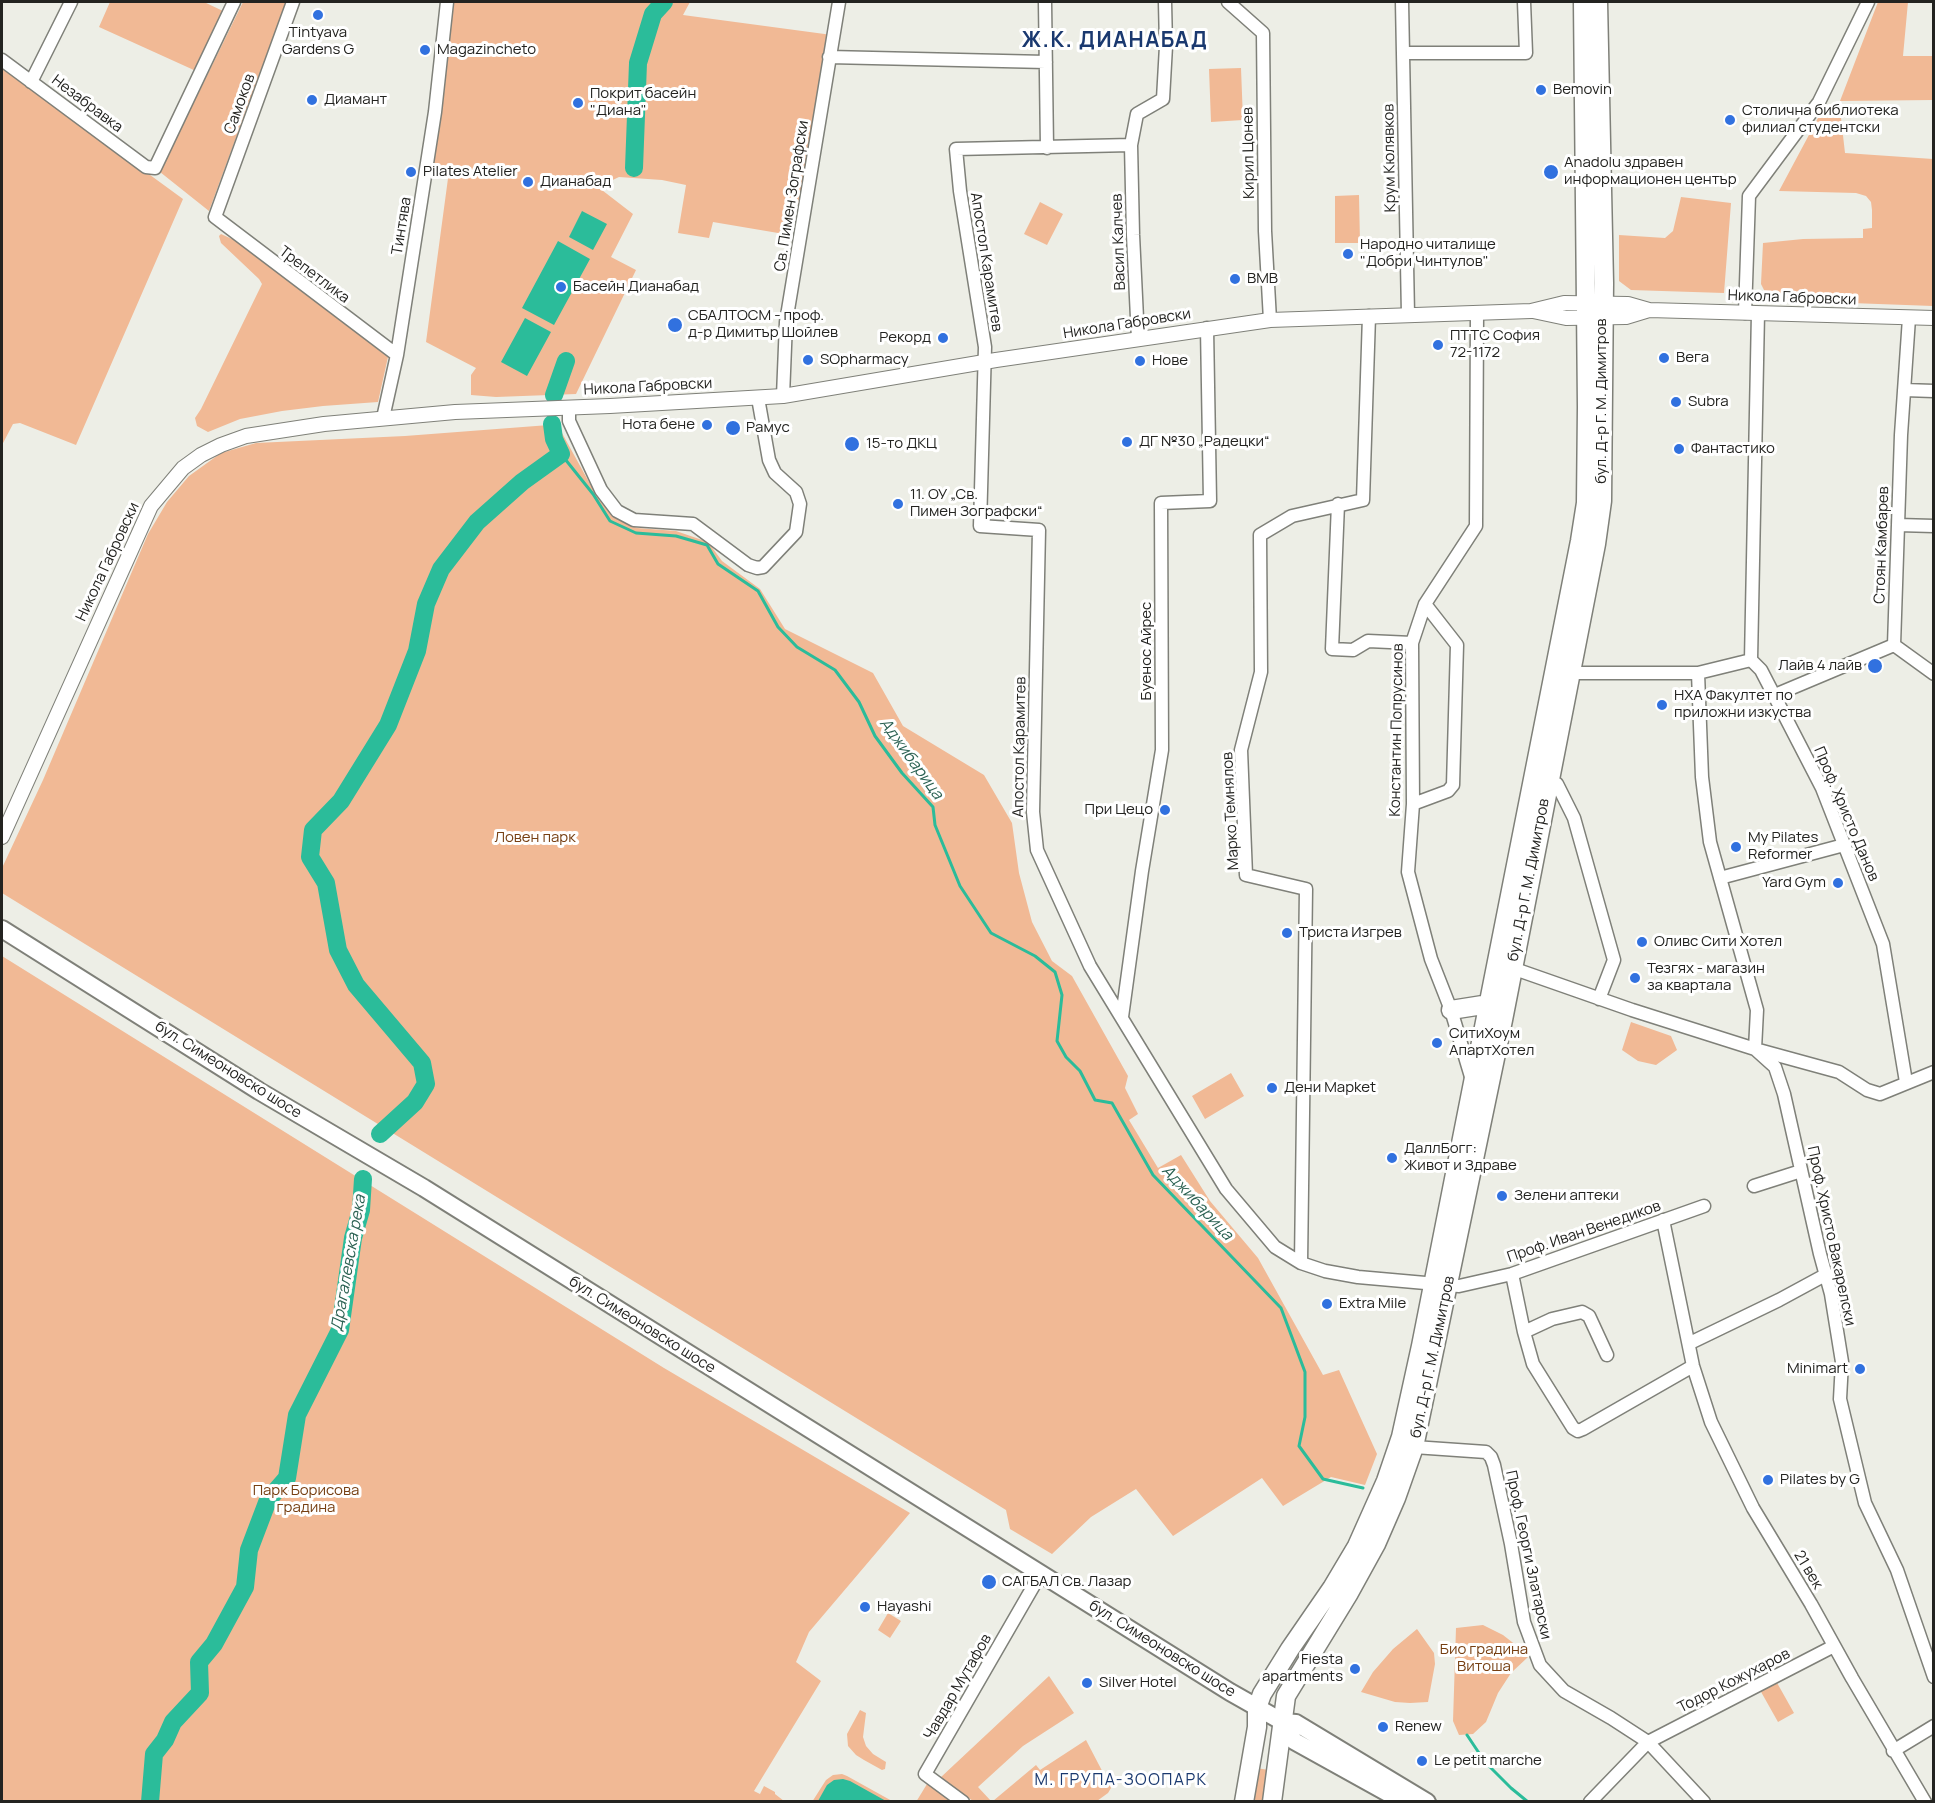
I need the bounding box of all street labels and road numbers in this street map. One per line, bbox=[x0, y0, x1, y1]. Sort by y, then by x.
street label: Незабравка bbox=[48, 71, 126, 137]
street label: Самоков bbox=[221, 72, 259, 136]
street label: Крум Кюлявков bbox=[1380, 104, 1400, 212]
street label: Кирил Цонев bbox=[1239, 107, 1259, 199]
street label: Св. Пимен Зографски bbox=[771, 119, 813, 273]
street label: Апостол Карамитев bbox=[966, 191, 1006, 333]
street label: Васил Калчев bbox=[1108, 193, 1130, 291]
street label: Тинтява bbox=[389, 196, 415, 256]
street label: Трепетлика bbox=[275, 243, 353, 307]
street label: Никола Габровски bbox=[1727, 287, 1857, 309]
street label: Никола Габровски bbox=[1062, 305, 1192, 343]
street label: бул. Д-р Г. М. Димитров bbox=[1593, 318, 1611, 484]
street label: Никола Габровски bbox=[583, 375, 713, 399]
street label: Стоян Камбарев bbox=[1871, 486, 1893, 604]
street label: Никола Габровски bbox=[73, 500, 143, 624]
street label: Буенос Айрес bbox=[1138, 602, 1156, 700]
street label: Константин Попрусинов bbox=[1386, 643, 1408, 817]
street label: Апостол Карамитев bbox=[1010, 676, 1030, 818]
street label: Проф. Христо Данов bbox=[1809, 744, 1883, 884]
street label: Марко Темнялов bbox=[1219, 751, 1243, 871]
street label: бул. Д-р Г. М. Димитров bbox=[1504, 797, 1554, 963]
street label: бул. Симеоновско шосе bbox=[151, 1018, 305, 1122]
street label: Проф. Христо Вакарелски bbox=[1803, 1145, 1859, 1327]
street label: Проф. Иван Венедиков bbox=[1505, 1197, 1663, 1267]
street label: бул. Симеоновско шосе bbox=[565, 1273, 719, 1377]
street label: бул. Д-р Г. М. Димитров bbox=[1407, 1274, 1459, 1440]
street label: Проф. Георги Златарски bbox=[1501, 1469, 1555, 1641]
street label: 21 век bbox=[1790, 1548, 1826, 1592]
street label: бул. Симеоновско шосе bbox=[1085, 1597, 1239, 1701]
street label: Чавдар Мутафов bbox=[920, 1631, 996, 1743]
street label: Тодор Кожухаров bbox=[1675, 1645, 1793, 1717]

